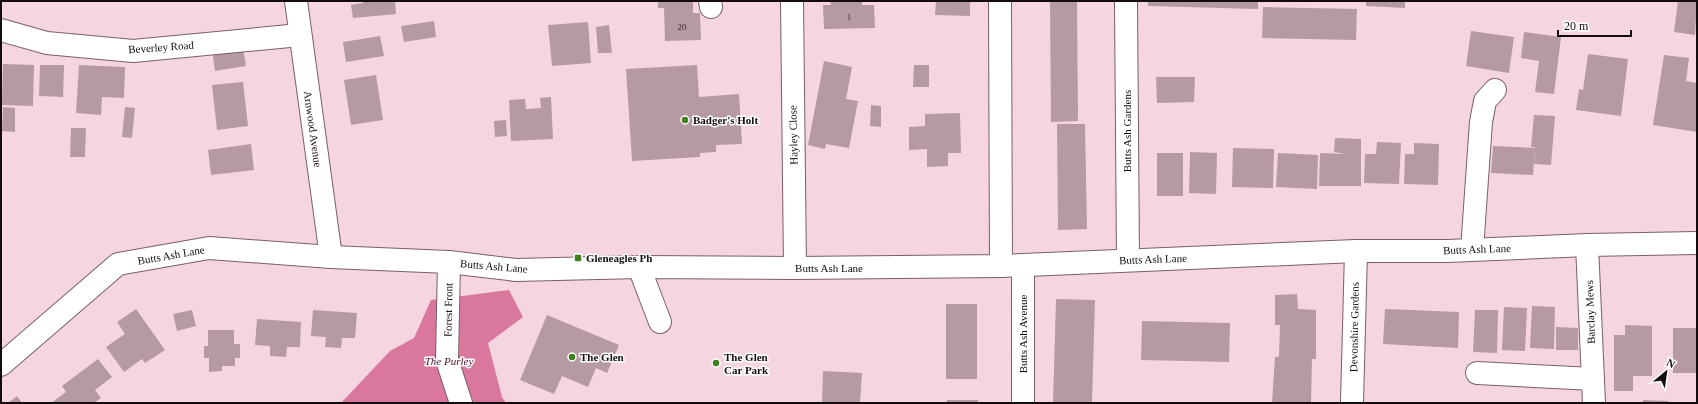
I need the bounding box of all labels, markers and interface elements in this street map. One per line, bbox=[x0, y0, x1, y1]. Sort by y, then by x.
house number: 1 bbox=[847, 12, 851, 22]
scale bar bbox=[1558, 12, 1631, 38]
text: 20 m bbox=[1564, 19, 1589, 33]
house number: 20 bbox=[678, 22, 687, 32]
street label: Beverley Road bbox=[128, 39, 195, 55]
street label: Arnwood Avenue bbox=[302, 90, 324, 168]
street label: Butts Ash Gardens bbox=[1121, 90, 1133, 172]
street label: Hayley Close bbox=[786, 105, 800, 165]
place label: Badger's Holt bbox=[693, 114, 758, 126]
marker: Badger's Holt bbox=[680, 115, 690, 125]
street label: Butts Ash Lane bbox=[1443, 242, 1511, 256]
street label: Butts Ash Lane bbox=[137, 243, 206, 267]
place label: Gleneagles Ph bbox=[586, 252, 652, 264]
street label: Butts Ash Lane bbox=[1119, 252, 1187, 266]
marker: Gleneagles Ph bbox=[573, 253, 583, 263]
street label: Butts Ash Lane bbox=[460, 257, 528, 275]
street label: Butts Ash Lane bbox=[795, 262, 863, 274]
street label: Barclay Mews bbox=[1583, 280, 1597, 344]
street label: Devonshire Gardens bbox=[1347, 282, 1361, 372]
street label: Forest Front bbox=[442, 283, 454, 337]
street label: Butts Ash Avenue bbox=[1017, 295, 1029, 373]
place label: The Glen bbox=[580, 351, 624, 363]
place label: The Glen Car Park bbox=[724, 351, 769, 376]
marker: The Glen bbox=[567, 352, 577, 362]
north arrow bbox=[1646, 352, 1686, 392]
park label: The Purley bbox=[425, 355, 473, 367]
text: N bbox=[1664, 356, 1677, 370]
marker: The Glen Car Park bbox=[711, 358, 721, 368]

